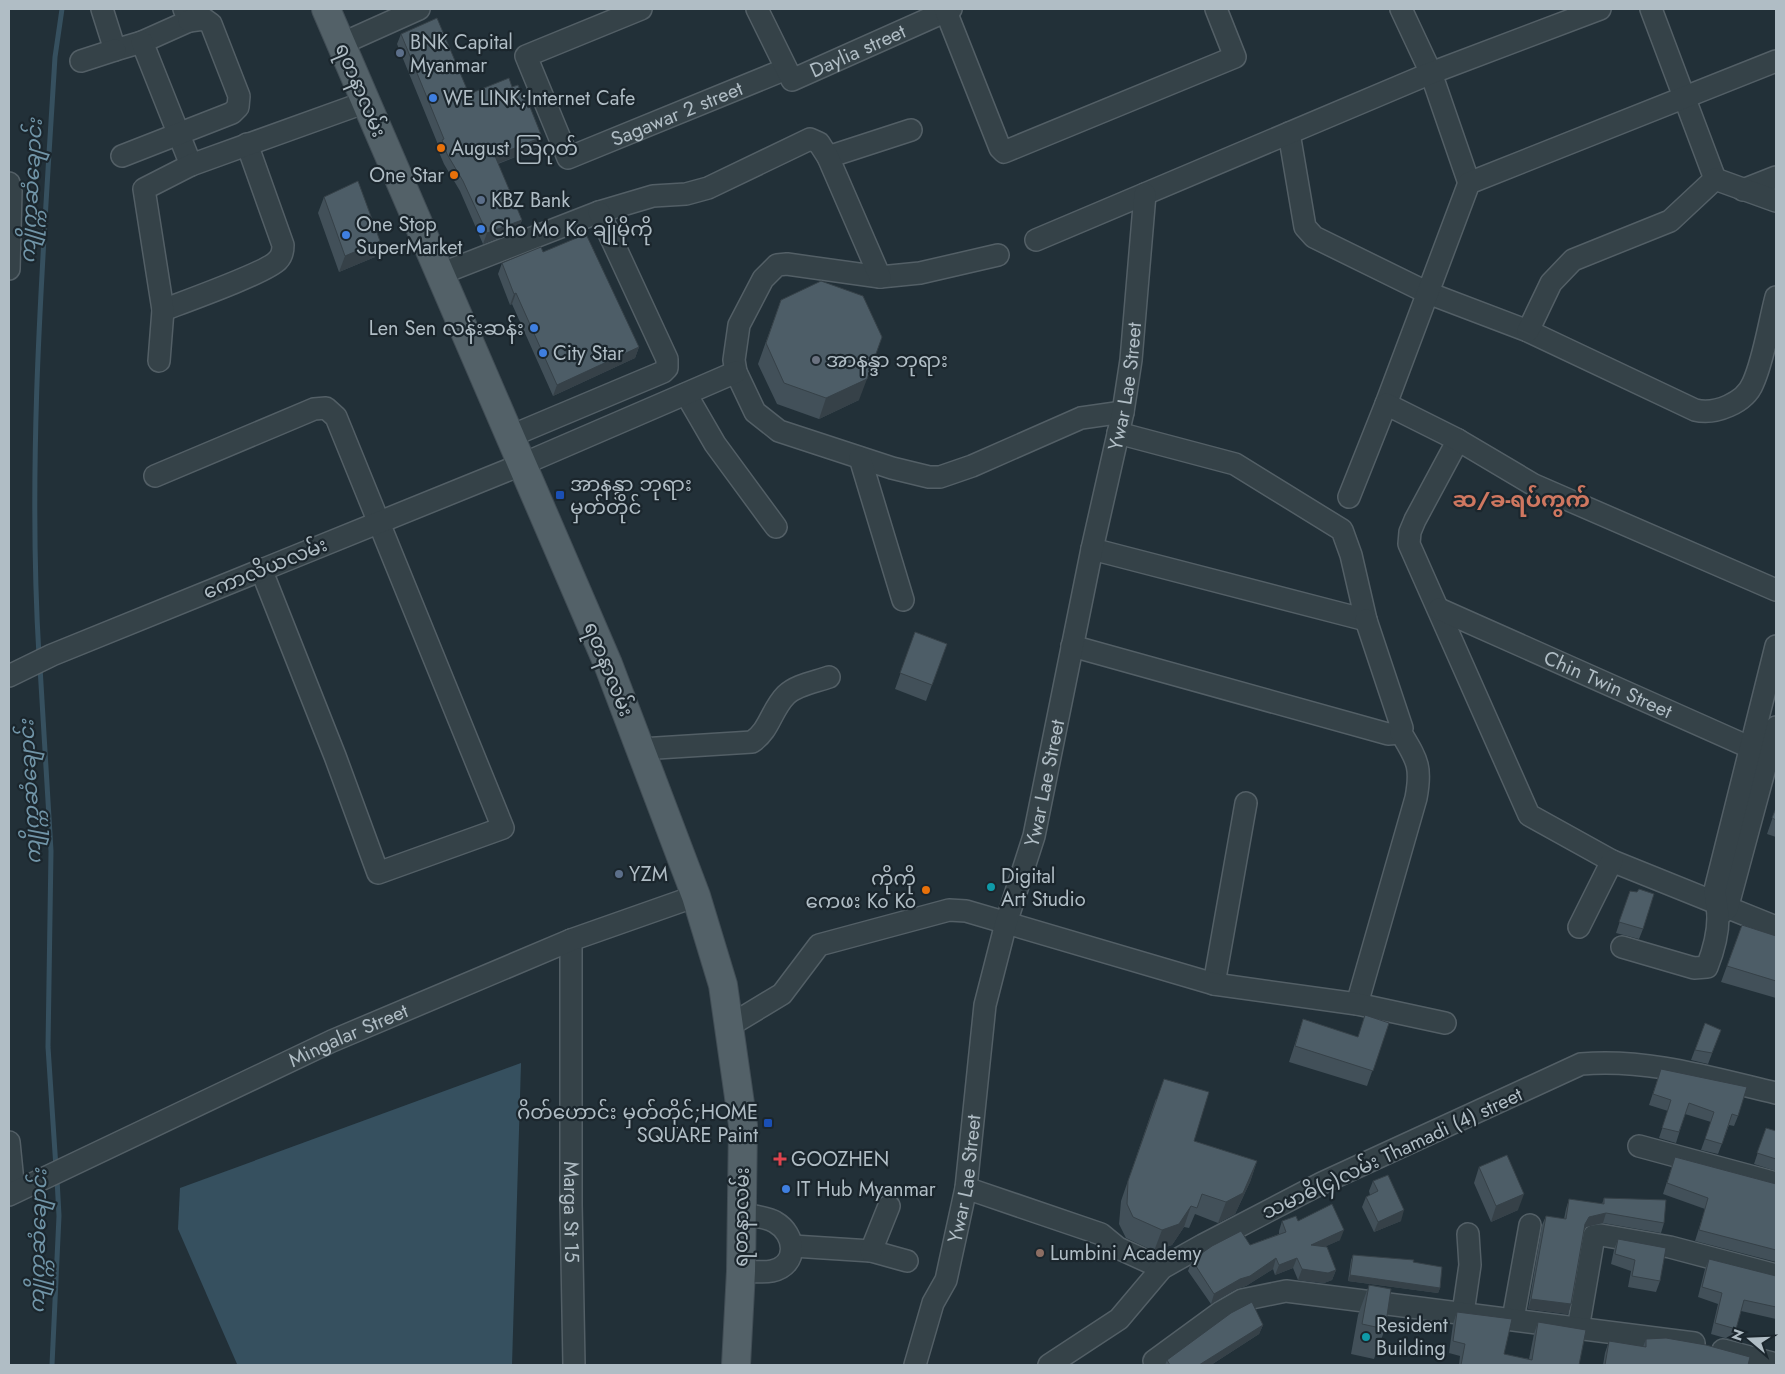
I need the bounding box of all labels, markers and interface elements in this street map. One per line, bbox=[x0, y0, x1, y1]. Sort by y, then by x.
street label: Daylia street bbox=[805, 17, 911, 85]
place label: BNK Capital Myanmar bbox=[410, 28, 513, 80]
street label: ရတနာလမ်း bbox=[327, 39, 393, 142]
marker: BNK Capital Myanmar bbox=[394, 47, 406, 59]
street label: Sagawar 2 street bbox=[607, 74, 747, 154]
place label: WE LINK;Internet Cafe bbox=[443, 84, 635, 113]
marker: WE LINK;Internet Cafe bbox=[427, 92, 439, 104]
water label: ကျိုက္ကဆံချောင်း bbox=[12, 116, 52, 264]
place label: August သြဂုတ် bbox=[451, 134, 578, 165]
marker: August သြဂုတ် bbox=[435, 142, 447, 154]
place label: One Star bbox=[369, 161, 444, 190]
marker: One Star bbox=[448, 169, 460, 181]
place label: KBZ Bank bbox=[491, 186, 570, 215]
marker: KBZ Bank bbox=[475, 194, 487, 206]
place label: One Stop SuperMarket bbox=[356, 210, 462, 262]
place label: Cho Mo Ko ချိုမိုကို bbox=[491, 215, 653, 246]
marker: Cho Mo Ko ချိုမိုကို bbox=[475, 223, 487, 235]
marker: One Stop SuperMarket bbox=[340, 229, 352, 241]
place label: Len Sen လန်းဆန်း bbox=[369, 314, 524, 344]
street label: Ywar Lae Street bbox=[1101, 321, 1149, 453]
marker: Len Sen လန်းဆန်း bbox=[528, 322, 540, 334]
place label: City Star bbox=[553, 339, 624, 368]
place label: အာနန္ဒာ ဘုရား bbox=[826, 346, 948, 377]
marker: City Star bbox=[537, 347, 549, 359]
marker: အာနန္ဒာ ဘုရား bbox=[810, 354, 822, 366]
place label: အာနန္ဒာ ဘုရား မှတ်တိုင် bbox=[570, 470, 692, 524]
district label: ဆ/ခ-ရပ်ကွက် bbox=[1452, 483, 1590, 517]
marker: အာနန္ဒာ ဘုရား မှတ်တိုင် bbox=[554, 489, 566, 501]
street label: ကောလိယလမ်း bbox=[199, 530, 332, 607]
street label: ရတနာလမ်း bbox=[575, 618, 641, 721]
street label: Chin Twin Street bbox=[1539, 643, 1677, 726]
water label: ကျိုက္ကဆံချောင်း bbox=[11, 717, 51, 865]
street label: Ywar Lae Street bbox=[1017, 717, 1072, 851]
place label: YZM bbox=[629, 860, 668, 889]
place label: Digital Art Studio bbox=[1001, 862, 1086, 914]
place label: ကိုကို ကေဖး Ko Ko bbox=[806, 864, 916, 916]
marker: YZM bbox=[613, 868, 625, 880]
marker: Digital Art Studio bbox=[985, 881, 997, 893]
marker: ကိုကို ကေဖး Ko Ko bbox=[920, 884, 932, 896]
street label: Mingalar Street bbox=[284, 996, 413, 1075]
street label: သမာဓိ(၄)လမ်း Thamadi (4) street bbox=[1257, 1080, 1528, 1228]
place label: ဂိတ်ဟောင်း မှတ်တိုင်;HOME SQUARE Paint bbox=[517, 1098, 758, 1150]
street label: Ywar Lae Street bbox=[940, 1113, 989, 1246]
marker: ဂိတ်ဟောင်း မှတ်တိုင်;HOME SQUARE Paint bbox=[762, 1117, 774, 1129]
place label: GOOZHEN bbox=[791, 1145, 889, 1174]
marker: GOOZHEN bbox=[773, 1152, 787, 1166]
street label: Marga St 15 bbox=[556, 1161, 586, 1263]
water label: ကျိုက္ကဆံချောင်း bbox=[22, 1167, 56, 1314]
street label: ရတနာလမ်း bbox=[726, 1167, 758, 1267]
place label: IT Hub Myanmar bbox=[796, 1175, 936, 1204]
marker: IT Hub Myanmar bbox=[780, 1183, 792, 1195]
place label: Lumbini Academy bbox=[1050, 1239, 1202, 1268]
marker: Lumbini Academy bbox=[1034, 1247, 1046, 1259]
place label: Resident Building bbox=[1376, 1311, 1448, 1363]
north arrow bbox=[1725, 1314, 1775, 1364]
text: N bbox=[1726, 1326, 1749, 1343]
marker: Resident Building bbox=[1360, 1331, 1372, 1343]

